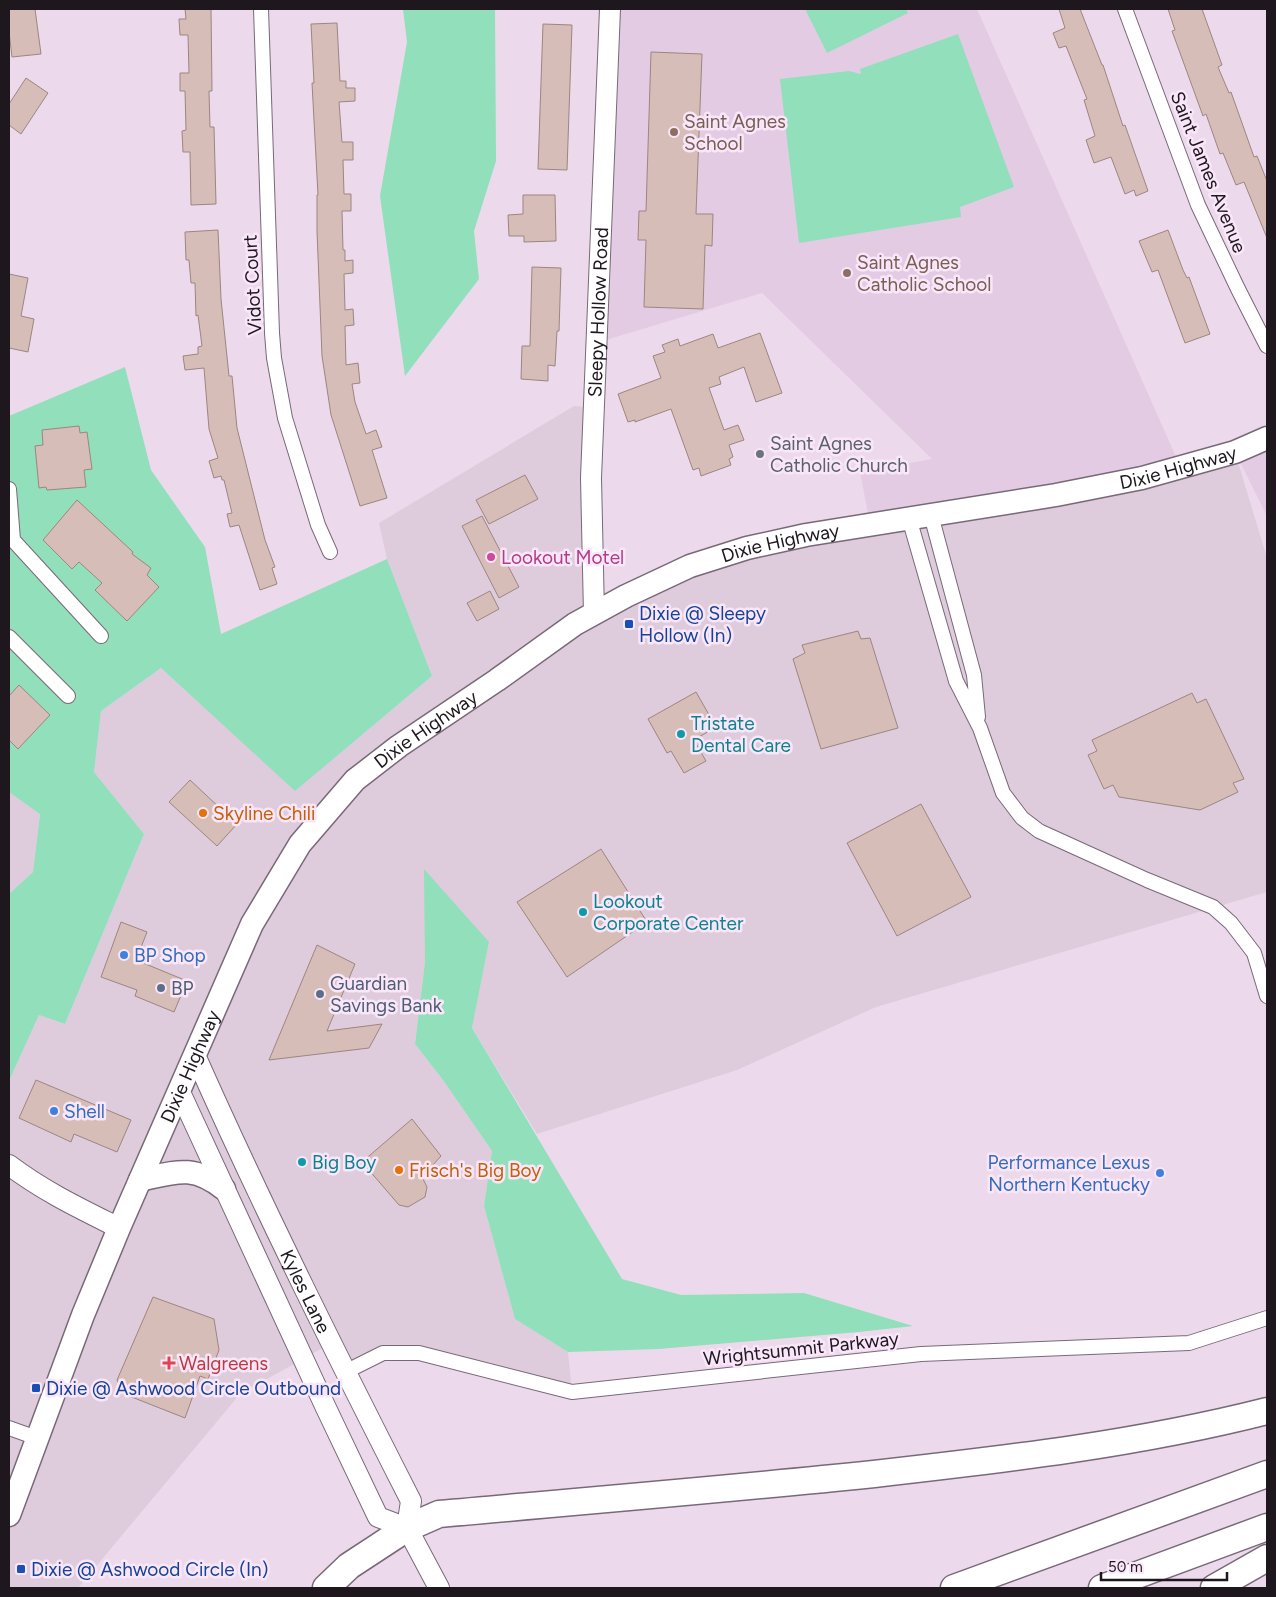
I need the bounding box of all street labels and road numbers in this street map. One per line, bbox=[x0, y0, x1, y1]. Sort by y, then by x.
street label: Saint James Avenue bbox=[1166, 88, 1251, 256]
street label: Sleepy Hollow Road bbox=[583, 227, 613, 398]
street label: Vidot Court bbox=[238, 234, 267, 336]
street label: Dixie Highway bbox=[1117, 441, 1239, 494]
street label: Dixie Highway bbox=[718, 519, 841, 567]
street label: Dixie Highway bbox=[369, 686, 482, 773]
street label: Dixie Highway bbox=[156, 1007, 225, 1126]
street label: Kyles Lane bbox=[275, 1246, 336, 1337]
street label: Wrightsummit Parkway bbox=[702, 1327, 900, 1370]

